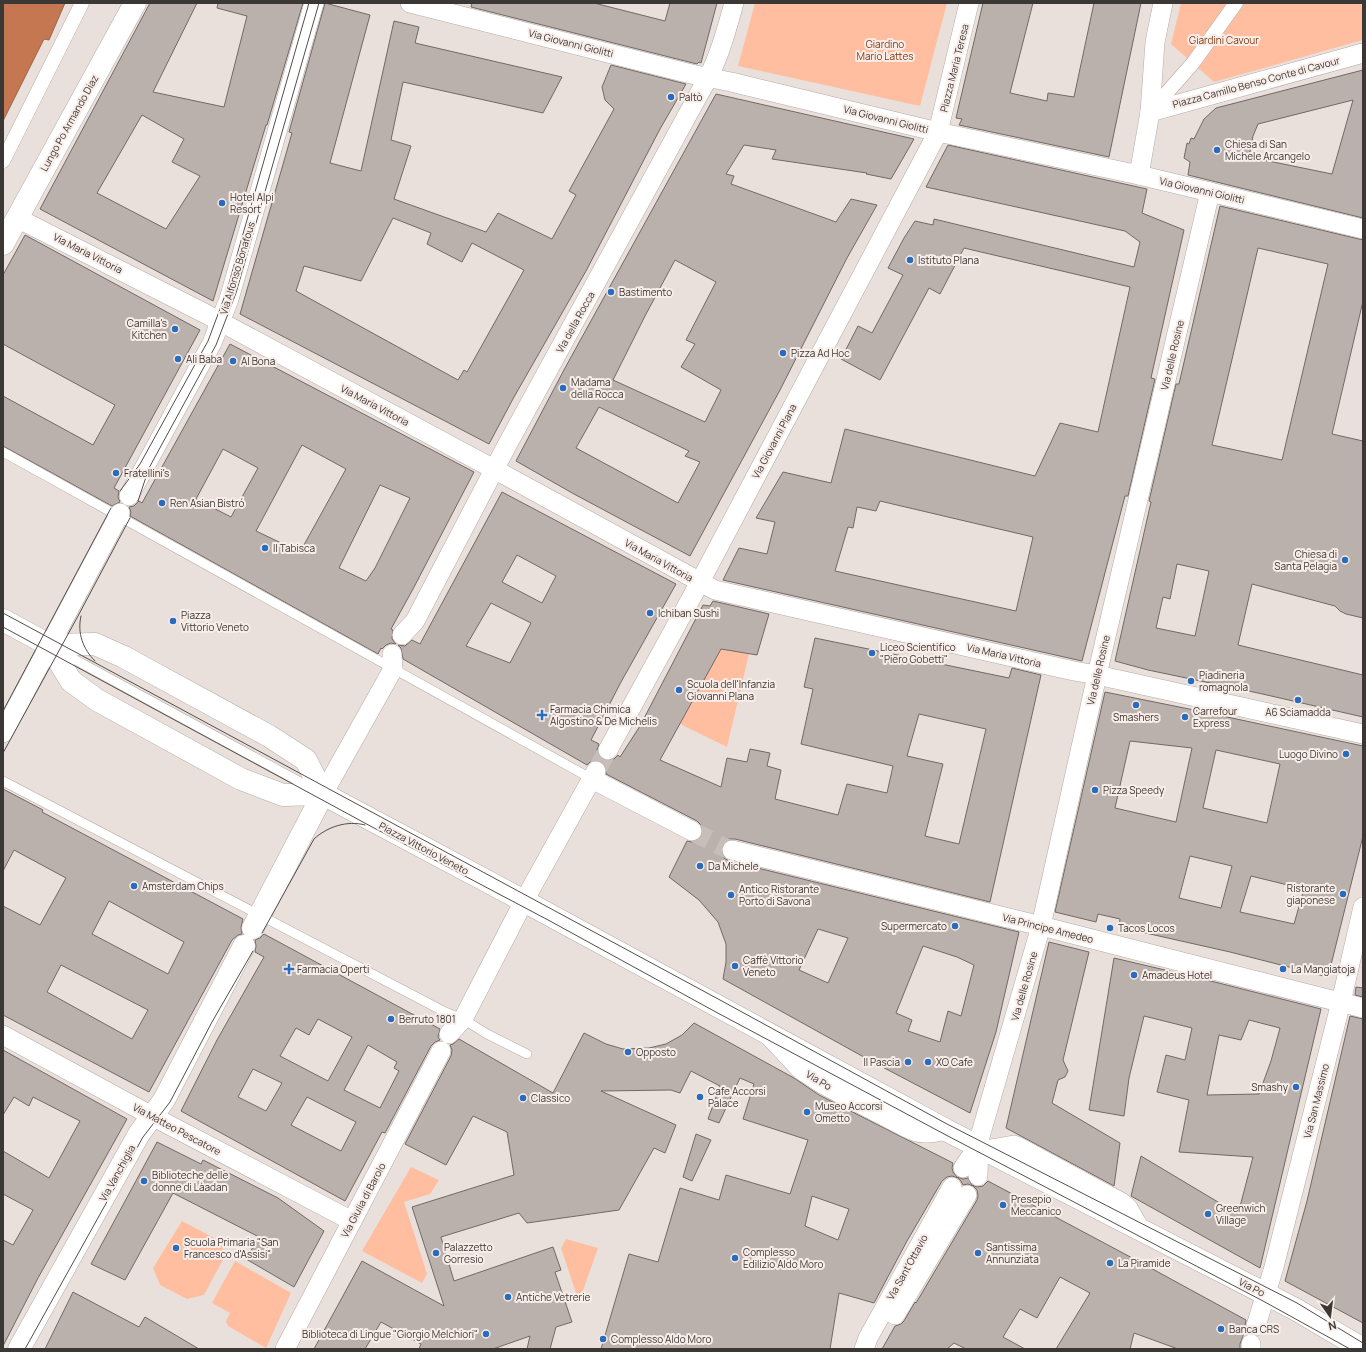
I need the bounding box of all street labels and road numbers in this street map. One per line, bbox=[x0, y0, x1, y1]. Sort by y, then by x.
street label: Piazza Maria Teresa bbox=[936, 22, 972, 114]
street label: Via Giovanni Giolitti bbox=[527, 26, 615, 60]
street label: Piazza Camillo Benso Conte di Cavour bbox=[1171, 53, 1342, 111]
street label: Lungo Po Armando Diaz bbox=[37, 72, 101, 174]
street label: Via Giovanni Giolitti bbox=[842, 102, 930, 136]
street label: Via Giovanni Giolitti bbox=[1158, 173, 1246, 207]
street label: Via Alfonso Bonafous bbox=[216, 220, 258, 316]
street label: Via Maria Vittoria bbox=[51, 229, 125, 277]
street label: Via della Rocca bbox=[552, 289, 598, 355]
street label: Via delle Rosine bbox=[1157, 318, 1187, 391]
street label: Via Maria Vittoria bbox=[338, 381, 412, 429]
street label: Via Giovanni Plana bbox=[748, 401, 800, 481]
street label: Via Maria Vittoria bbox=[622, 535, 696, 585]
street label: Via delle Rosine bbox=[1083, 633, 1113, 706]
street label: Via Maria Vittoria bbox=[965, 640, 1043, 670]
street label: Piazza Vittorio Veneto bbox=[377, 818, 471, 878]
street label: Via Principe Amedeo bbox=[1001, 910, 1095, 946]
street label: Via delle Rosine bbox=[1007, 950, 1041, 1022]
street label: Via San Massimo bbox=[1300, 1062, 1332, 1140]
street label: Via Po bbox=[804, 1067, 835, 1093]
street label: Via Matteo Pescatore bbox=[130, 1100, 224, 1158]
street label: Via Vanchiglia bbox=[96, 1142, 138, 1204]
street label: Via Giulia di Barolo bbox=[337, 1160, 389, 1240]
street label: Via Sant'Ottavio bbox=[883, 1232, 931, 1302]
street label: Via Po bbox=[1237, 1274, 1268, 1300]

